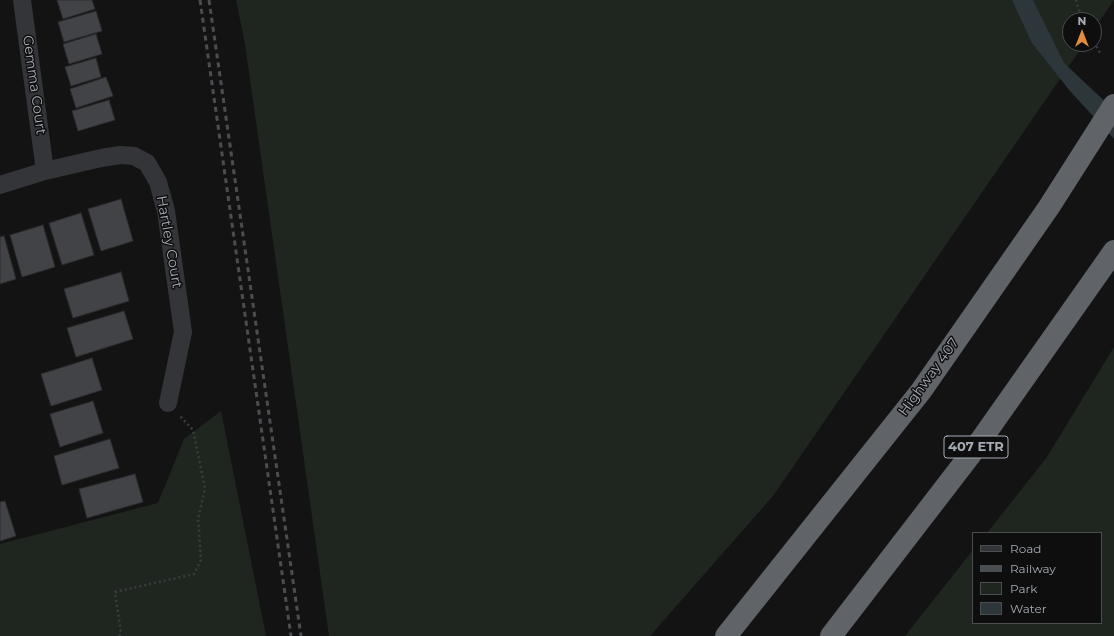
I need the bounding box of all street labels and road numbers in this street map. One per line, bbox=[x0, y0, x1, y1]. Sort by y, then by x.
street label: Gemma Court bbox=[19, 34, 49, 136]
street label: Hartley Court bbox=[153, 194, 185, 290]
street label: Highway 407 bbox=[895, 335, 963, 419]
road number: 407 ETR bbox=[944, 436, 1008, 458]

